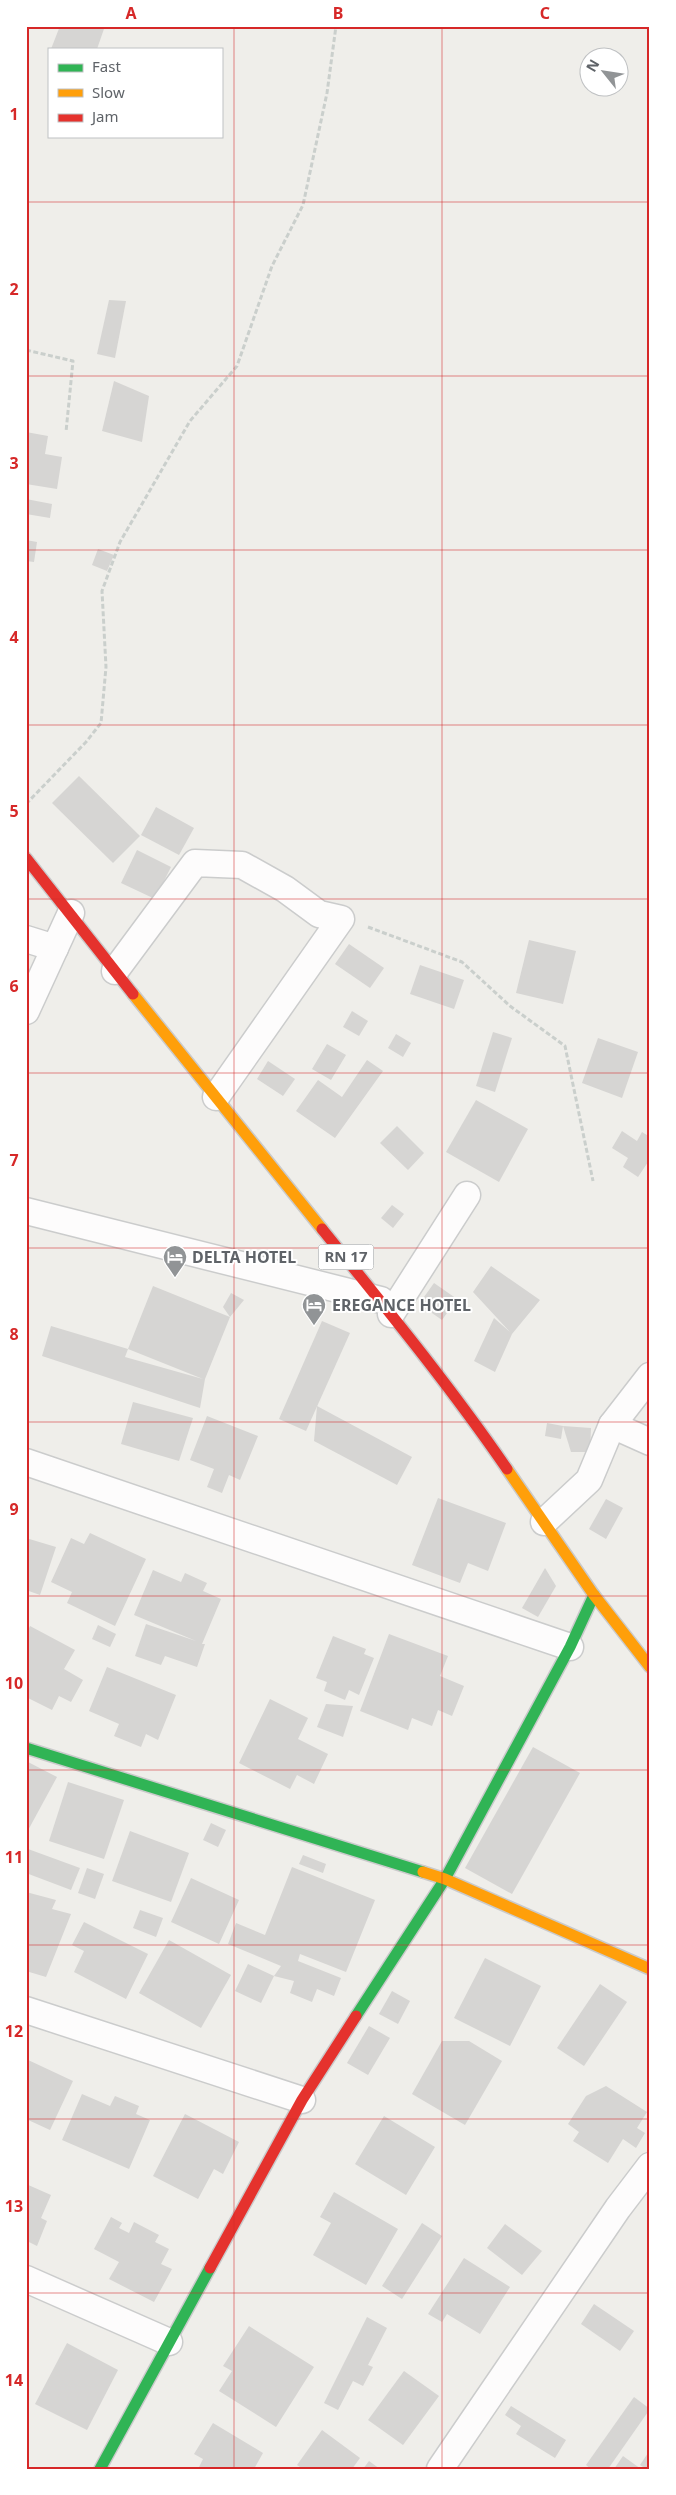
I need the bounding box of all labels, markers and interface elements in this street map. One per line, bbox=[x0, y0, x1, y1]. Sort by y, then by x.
text: A bbox=[125, 2, 137, 24]
text: B bbox=[333, 2, 343, 24]
text: C bbox=[540, 2, 550, 24]
legend bbox=[48, 48, 222, 138]
north arrow bbox=[578, 48, 628, 98]
text: Fast bbox=[92, 56, 121, 76]
text: N bbox=[581, 56, 603, 75]
text: Slow bbox=[92, 82, 125, 102]
text: 1 bbox=[9, 103, 19, 125]
text: Jam bbox=[90, 106, 119, 126]
text: 2 bbox=[9, 278, 19, 300]
text: 3 bbox=[9, 452, 19, 474]
text: 4 bbox=[9, 626, 19, 648]
text: 5 bbox=[9, 800, 19, 822]
text: 6 bbox=[9, 975, 19, 997]
text: 7 bbox=[9, 1149, 19, 1171]
hotel icon: DELTA HOTEL bbox=[162, 1244, 188, 1278]
road number: RN 17 bbox=[318, 1244, 374, 1270]
place label: DELTA HOTEL bbox=[192, 1246, 296, 1268]
hotel icon: EREGANCE HOTEL bbox=[301, 1292, 327, 1326]
place label: EREGANCE HOTEL bbox=[332, 1294, 471, 1316]
text: 8 bbox=[9, 1323, 19, 1345]
text: 9 bbox=[9, 1498, 19, 1520]
text: 10 bbox=[5, 1672, 23, 1694]
text: 11 bbox=[5, 1846, 23, 1868]
text: 12 bbox=[5, 2020, 23, 2042]
text: 13 bbox=[5, 2195, 23, 2217]
text: 14 bbox=[5, 2369, 23, 2391]

